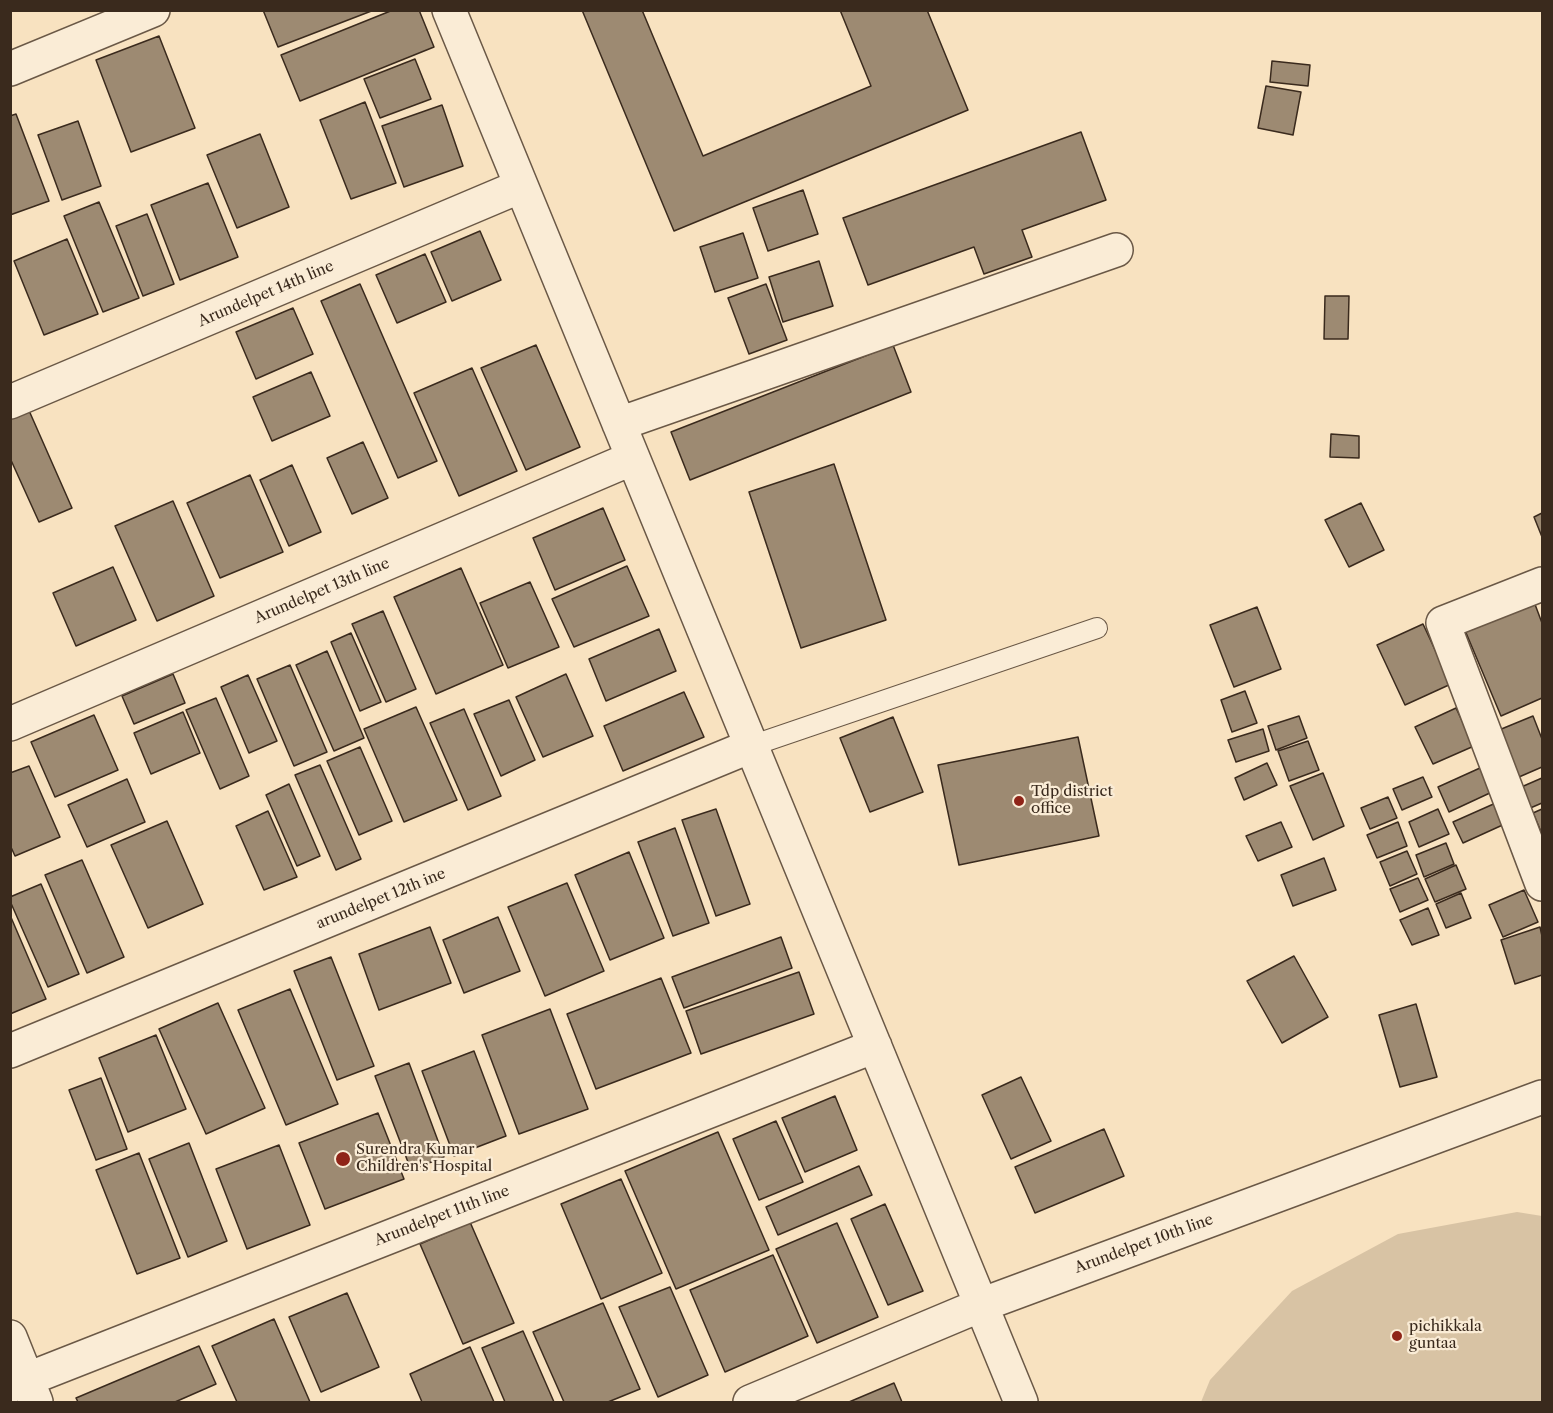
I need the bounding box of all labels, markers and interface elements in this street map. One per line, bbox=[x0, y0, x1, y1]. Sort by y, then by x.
street label: Arundelpet 14th line bbox=[196, 257, 336, 331]
street label: Arundelpet 13th line bbox=[252, 554, 392, 628]
place label: Tdp district office bbox=[1031, 783, 1113, 818]
marker: Tdp district office bbox=[1012, 794, 1026, 808]
street label: arundelpet 12th ine bbox=[314, 865, 448, 933]
place label: Surendra Kumar Children's Hospital bbox=[356, 1141, 492, 1176]
marker: Surendra Kumar Children's Hospital bbox=[334, 1150, 352, 1168]
street label: Arundelpet 11th line bbox=[372, 1182, 512, 1250]
street label: Arundelpet 10th line bbox=[1072, 1211, 1216, 1277]
place label: pichikkala guntaa bbox=[1409, 1318, 1482, 1353]
marker: pichikkala guntaa bbox=[1390, 1329, 1404, 1343]

